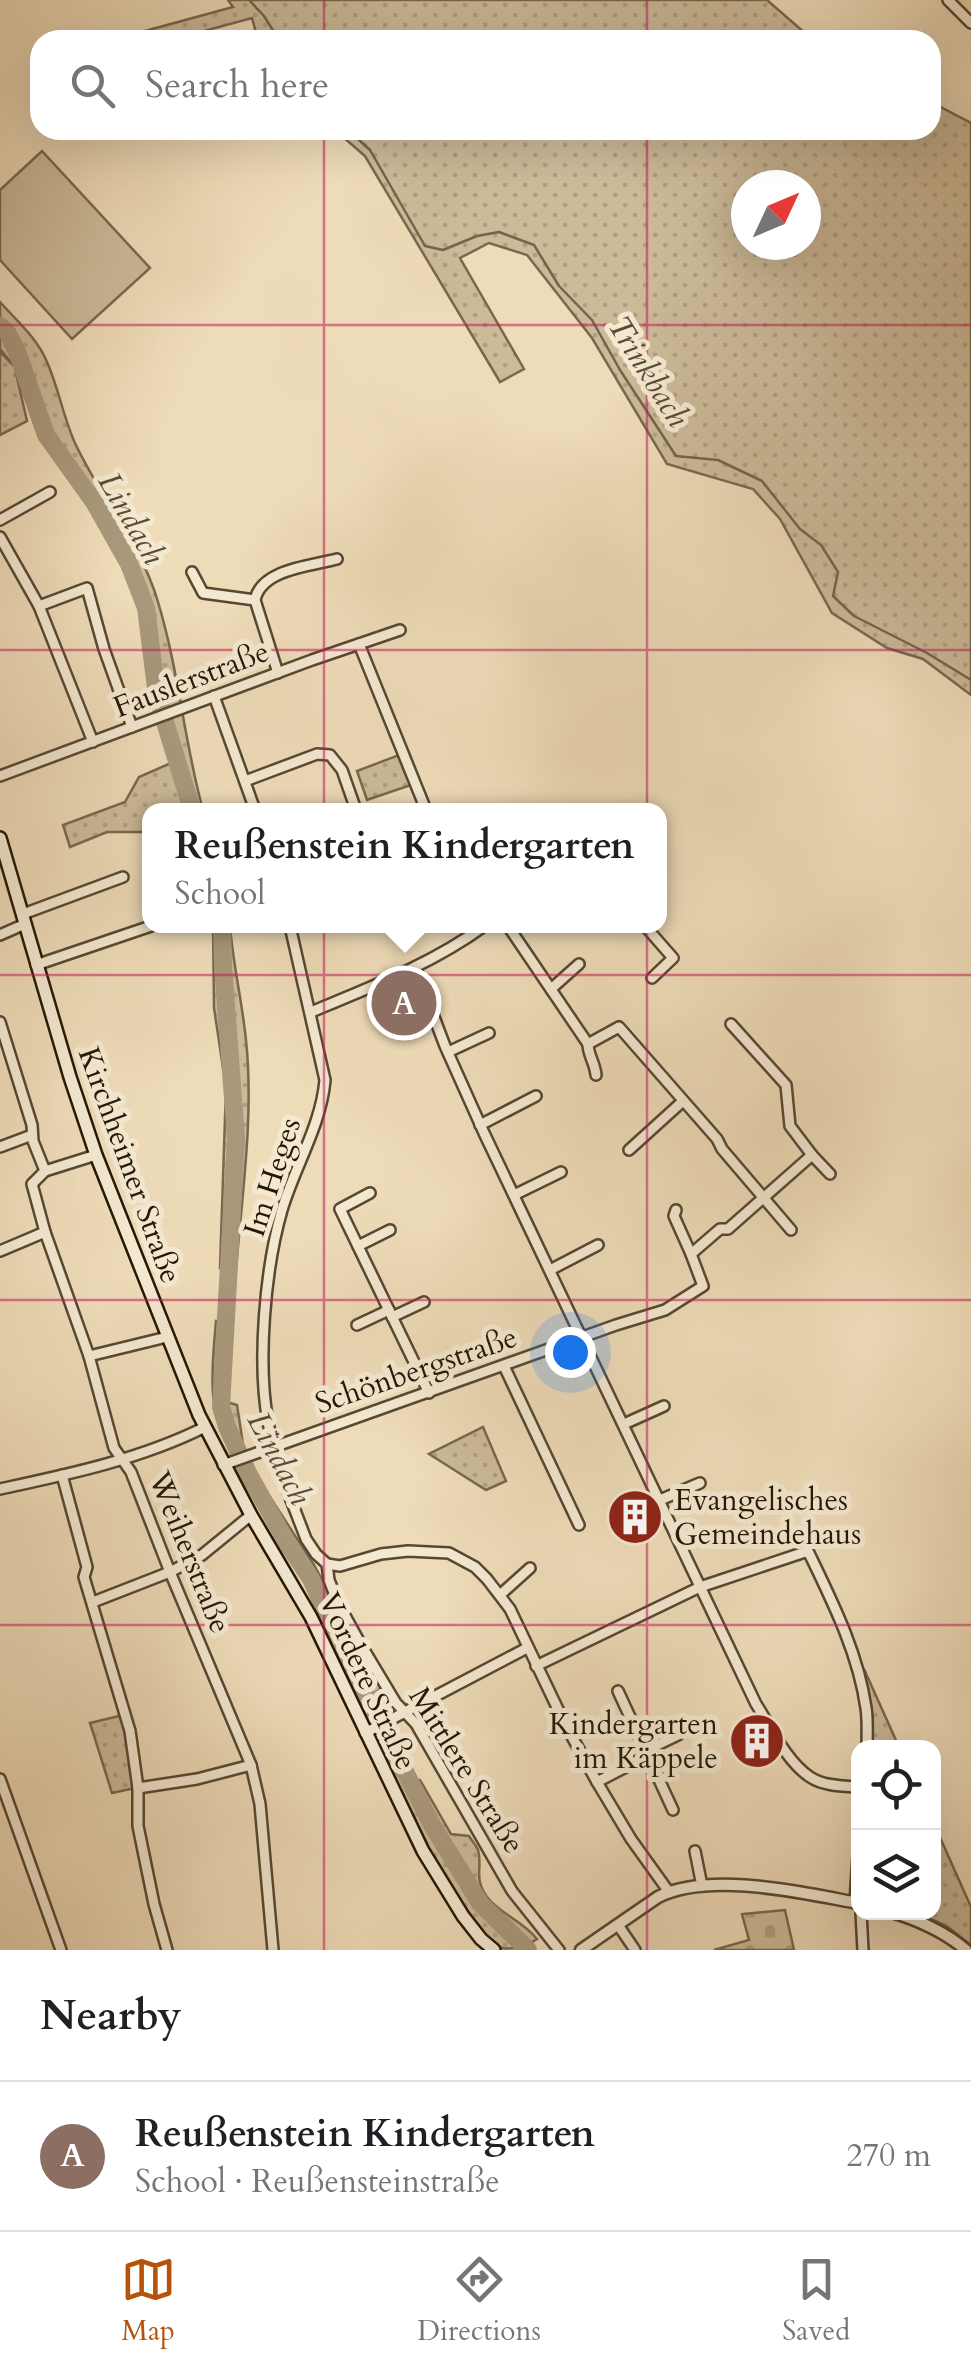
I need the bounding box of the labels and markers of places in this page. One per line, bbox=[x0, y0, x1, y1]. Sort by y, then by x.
pin: A bbox=[372, 966, 436, 1040]
place label: Evangelisches Gemeindehaus bbox=[674, 1480, 861, 1555]
building icon: Evangelisches Gemeindehaus bbox=[605, 1487, 665, 1547]
place label: Kindergarten im Käppele bbox=[549, 1704, 718, 1779]
building icon: Kindergarten im Käppele bbox=[727, 1711, 787, 1771]

